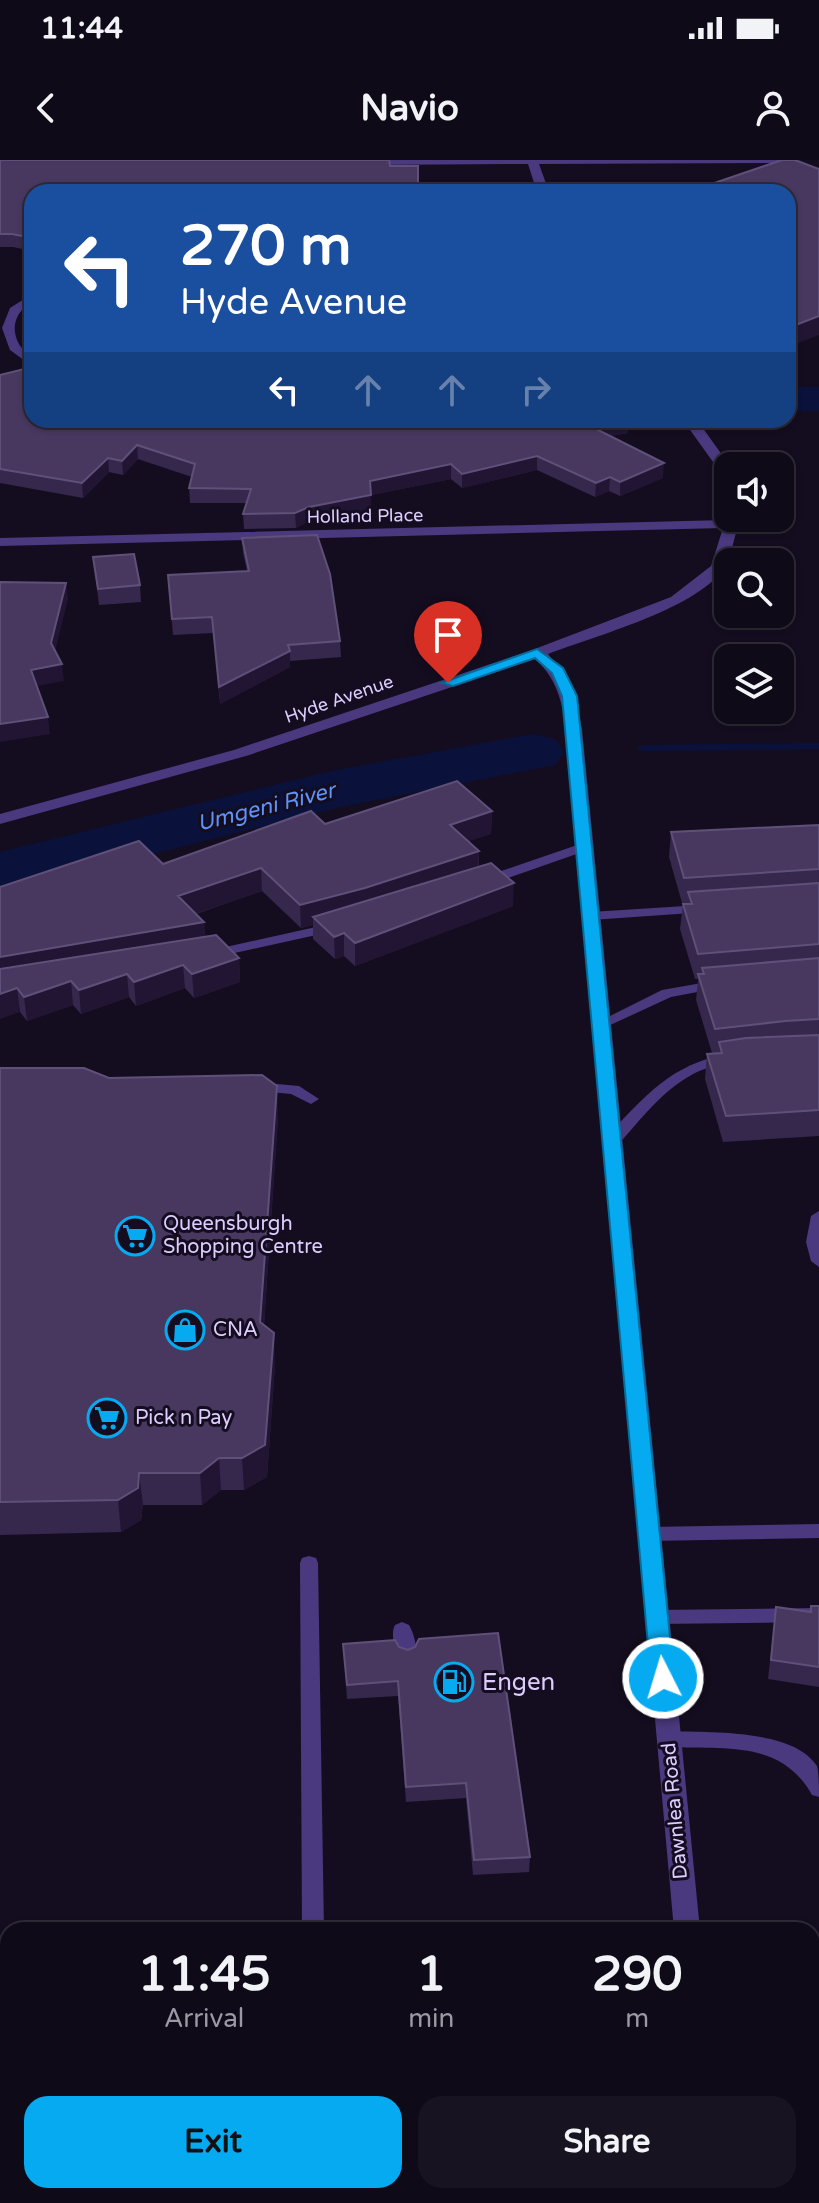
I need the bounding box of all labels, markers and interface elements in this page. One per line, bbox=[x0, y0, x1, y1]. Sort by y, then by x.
text: 11:44 bbox=[40, 10, 123, 47]
icon: back bbox=[24, 86, 68, 130]
icon: person bbox=[751, 86, 795, 130]
text: Navio bbox=[360, 87, 459, 130]
text: 270 m bbox=[180, 213, 351, 280]
icon: left bbox=[48, 216, 152, 320]
text: Hyde Avenue bbox=[180, 281, 407, 324]
icon: left bbox=[262, 368, 306, 412]
icon: ahead bbox=[346, 368, 390, 412]
icon: ahead bbox=[430, 368, 474, 412]
icon: right bbox=[514, 368, 558, 412]
map controls bbox=[714, 452, 794, 724]
button: sound bbox=[714, 452, 794, 532]
street label: Holland Place bbox=[306, 504, 424, 528]
button: search bbox=[714, 548, 794, 628]
pin bbox=[414, 601, 482, 683]
icon: arrive bbox=[426, 613, 470, 657]
button: layers bbox=[714, 644, 794, 724]
street label: Hyde Avenue bbox=[282, 670, 396, 728]
water label: Umgeni River bbox=[194, 777, 340, 837]
place label: Queensburgh Shopping Centre bbox=[163, 1212, 323, 1259]
supermarket icon: Queensburgh Shopping Centre bbox=[114, 1215, 156, 1257]
shop icon: CNA bbox=[164, 1309, 206, 1351]
place label: CNA bbox=[213, 1318, 258, 1342]
supermarket icon: Pick n Pay bbox=[86, 1397, 128, 1439]
place label: Pick n Pay bbox=[135, 1406, 232, 1430]
position arrow bbox=[621, 1636, 705, 1720]
fuel station icon: Engen bbox=[433, 1661, 475, 1703]
place label: Engen bbox=[482, 1668, 555, 1697]
street label: Dawnlea Road bbox=[657, 1742, 693, 1880]
text: 11:45 bbox=[138, 1946, 271, 2004]
text: 1 bbox=[416, 1946, 446, 2004]
text: 290 bbox=[592, 1946, 682, 2004]
text: Arrival bbox=[164, 2003, 244, 2034]
text: min bbox=[408, 2003, 454, 2034]
text: m bbox=[625, 2003, 649, 2034]
button: Exit bbox=[24, 2096, 402, 2188]
button: Share bbox=[418, 2096, 796, 2188]

